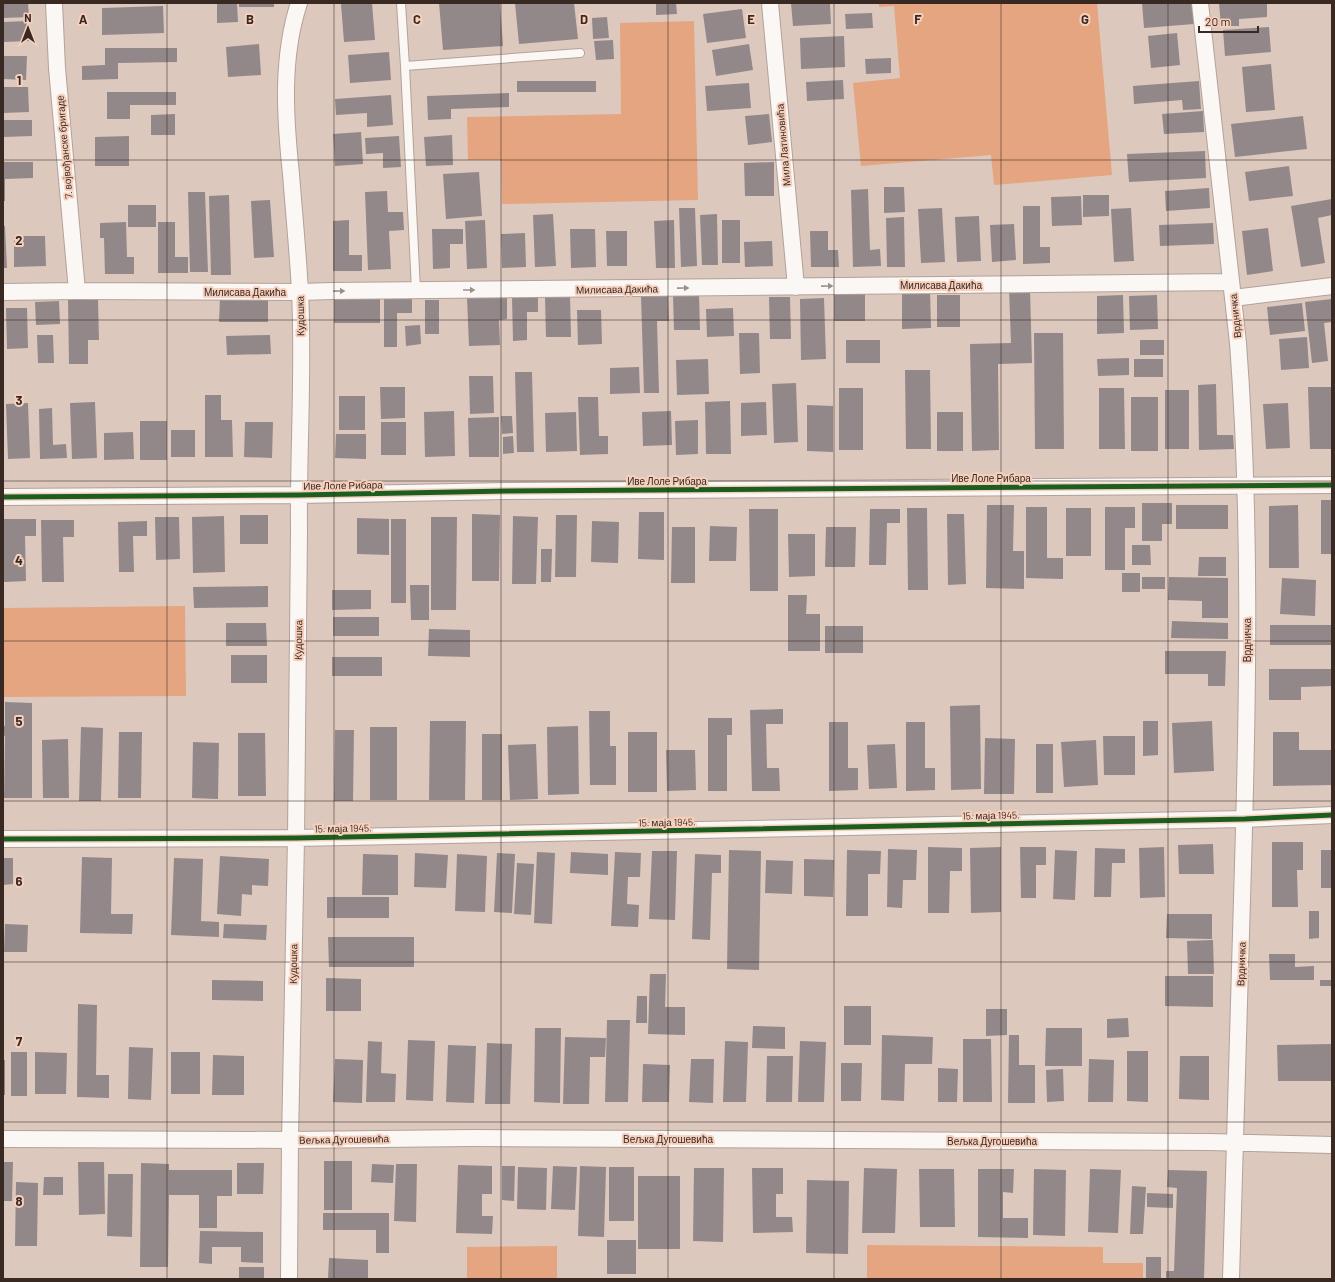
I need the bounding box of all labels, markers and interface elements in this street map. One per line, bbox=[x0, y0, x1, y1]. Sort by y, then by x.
north arrow bbox=[8, 8, 48, 48]
scale bar bbox=[1199, 8, 1258, 34]
text: N bbox=[24, 11, 32, 24]
text: A bbox=[79, 11, 88, 27]
text: B bbox=[246, 11, 254, 27]
text: C bbox=[413, 11, 421, 27]
text: D bbox=[580, 11, 588, 27]
text: E bbox=[747, 11, 755, 27]
text: F bbox=[914, 11, 922, 27]
text: G bbox=[1081, 11, 1089, 27]
text: 20 m bbox=[1205, 14, 1231, 28]
text: 1 bbox=[17, 72, 21, 88]
street label: 7. војвођанске бригаде bbox=[53, 94, 74, 199]
street label: Мила Латиновића bbox=[773, 103, 793, 187]
text: 2 bbox=[15, 232, 23, 248]
street label: Милисава Дакића bbox=[900, 279, 982, 291]
street label: Милисава Дакића bbox=[576, 282, 659, 296]
one-way arrow bbox=[821, 283, 834, 289]
one-way arrow bbox=[677, 285, 690, 291]
street label: Милисава Дакића bbox=[204, 286, 286, 298]
one-way arrow bbox=[463, 287, 476, 293]
one-way arrow bbox=[333, 288, 346, 294]
street label: Врдничка bbox=[1227, 293, 1243, 339]
street label: Кудошка bbox=[294, 295, 306, 336]
text: 3 bbox=[15, 392, 23, 408]
street label: Иве Лоле Рибара bbox=[951, 472, 1031, 484]
street label: Иве Лоле Рибара bbox=[627, 475, 707, 487]
street label: Иве Лоле Рибара bbox=[303, 478, 383, 492]
text: 4 bbox=[15, 552, 23, 568]
street label: Врдничка bbox=[1241, 617, 1253, 662]
street label: Кудошка bbox=[292, 619, 304, 660]
text: 5 bbox=[15, 713, 23, 729]
street label: 15. маја 1945. bbox=[962, 808, 1020, 822]
street label: 15. маја 1945. bbox=[638, 815, 696, 829]
street label: 15. маја 1945. bbox=[314, 821, 372, 835]
text: 6 bbox=[16, 873, 23, 889]
street label: Врдничка bbox=[1234, 941, 1248, 986]
street label: Кудошка bbox=[287, 943, 299, 984]
text: 7 bbox=[16, 1033, 23, 1049]
street label: Вељка Дугошевића bbox=[299, 1132, 390, 1146]
street label: Вељка Дугошевића bbox=[623, 1133, 713, 1145]
street label: Вељка Дугошевића bbox=[947, 1135, 1037, 1147]
text: 8 bbox=[15, 1193, 23, 1209]

